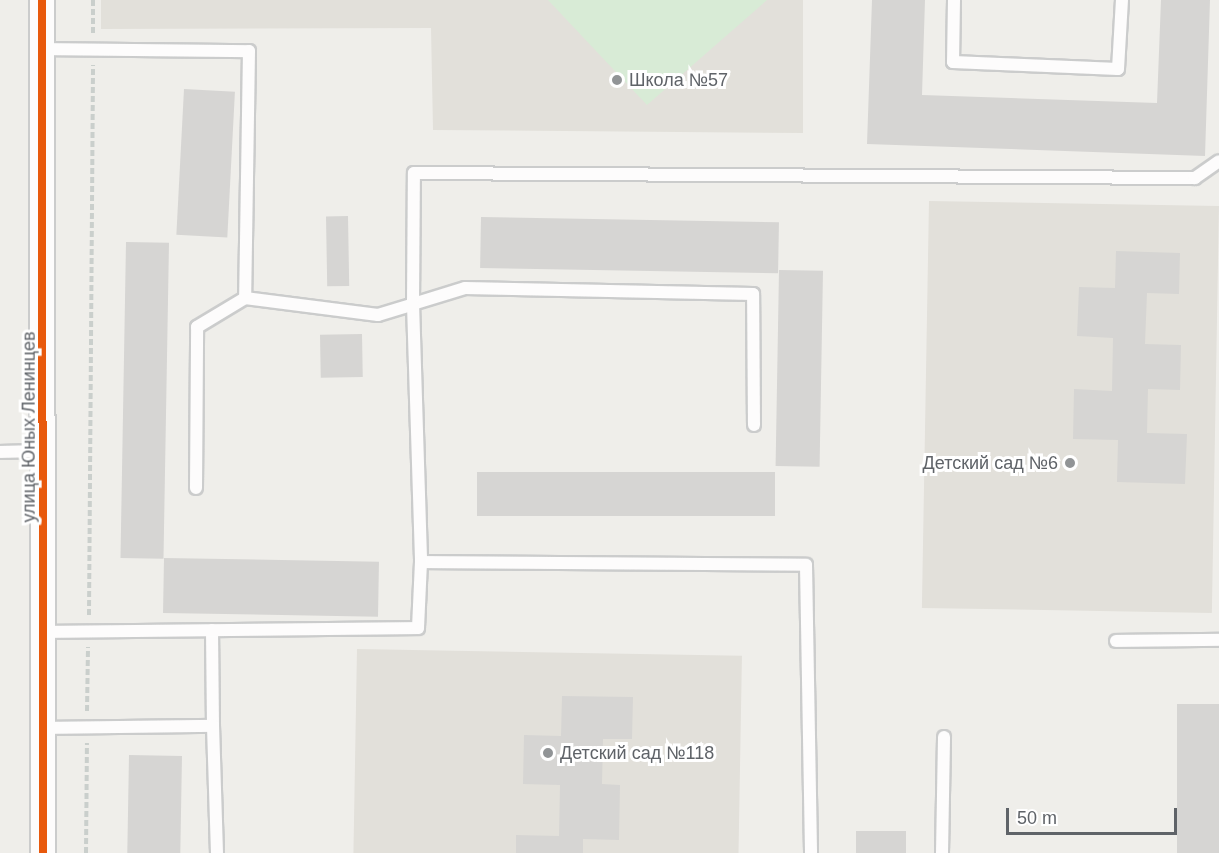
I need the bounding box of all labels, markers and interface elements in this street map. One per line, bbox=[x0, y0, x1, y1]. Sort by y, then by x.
place label: Школа №57 bbox=[629, 69, 728, 91]
marker: Школа №57 bbox=[610, 73, 624, 87]
street label: улица Юных Ленинцев bbox=[18, 332, 40, 522]
place label: Детский сад №6 bbox=[923, 452, 1058, 474]
marker: Детский сад №6 bbox=[1063, 456, 1077, 470]
place label: Детский сад №118 bbox=[560, 742, 714, 764]
marker: Детский сад №118 bbox=[541, 746, 555, 760]
scale bar bbox=[1009, 796, 1180, 834]
text: 50 m bbox=[1017, 808, 1057, 828]

